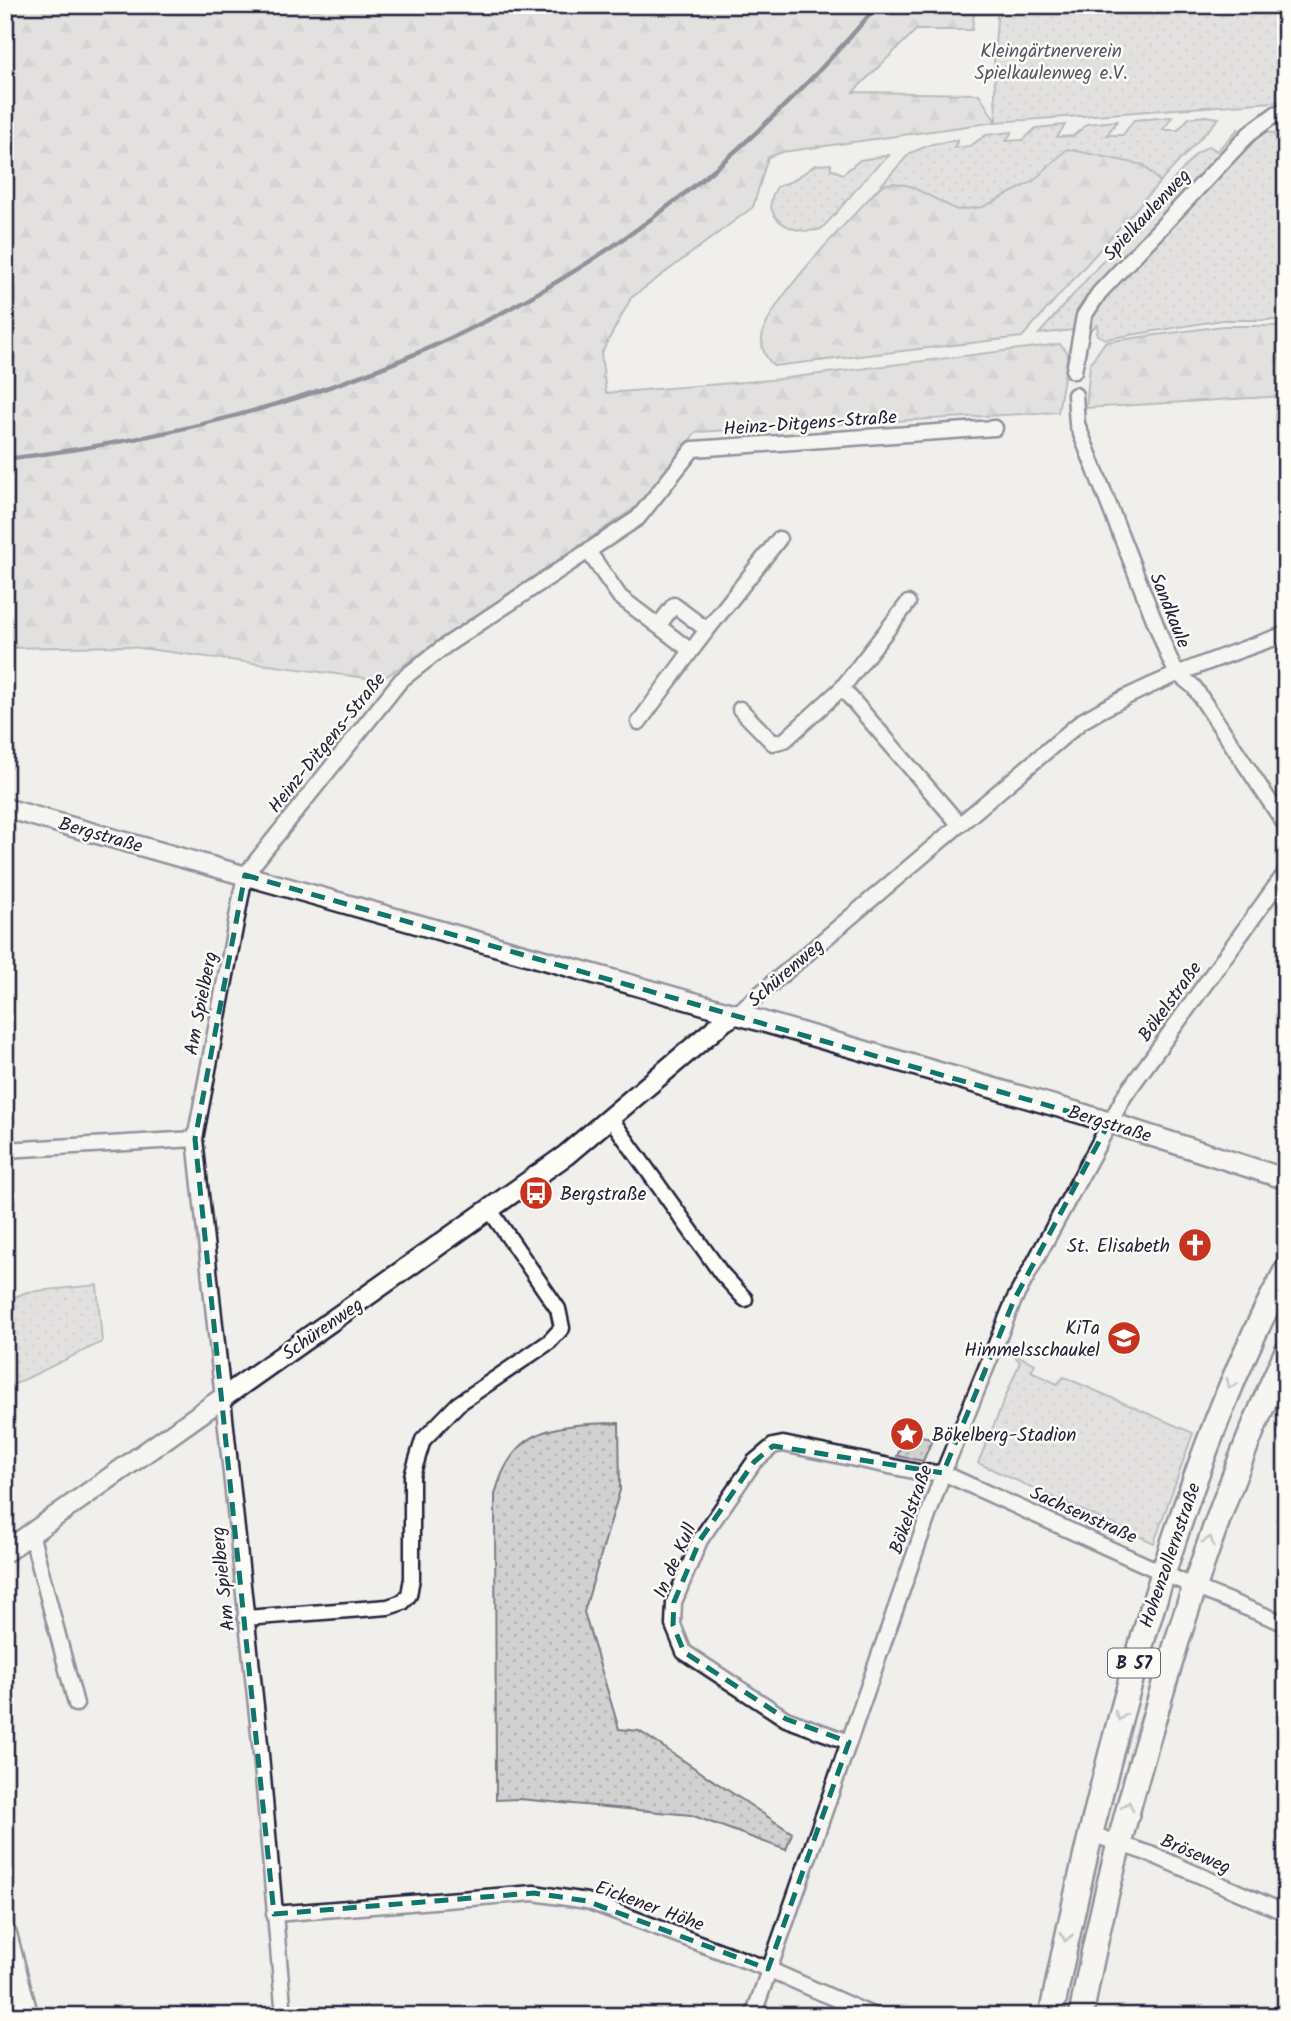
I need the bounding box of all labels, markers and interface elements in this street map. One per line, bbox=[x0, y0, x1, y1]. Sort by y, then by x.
park label: Kleingärtnerverein Spielkaulenweg e.V. bbox=[975, 37, 1127, 89]
street label: Spielkaulenweg bbox=[1096, 162, 1199, 269]
street label: Heinz-Ditgens-Straße bbox=[722, 403, 898, 445]
street label: Sandkaule bbox=[1140, 569, 1198, 653]
street label: Heinz-Ditgens-Straße bbox=[261, 666, 394, 820]
street label: Bergstraße bbox=[55, 810, 146, 862]
street label: Schürenweg bbox=[741, 932, 831, 1015]
street label: Am Spielberg bbox=[177, 949, 227, 1058]
street label: Bökelstraße bbox=[1131, 955, 1210, 1049]
street label: Bergstraße bbox=[1064, 1098, 1155, 1152]
bus stop icon: Bergstraße bbox=[517, 1174, 555, 1212]
place label: Bergstraße bbox=[560, 1180, 647, 1210]
church icon: St. Elisabeth bbox=[1176, 1226, 1214, 1264]
place label: St. Elisabeth bbox=[1067, 1232, 1170, 1262]
street label: Schürenweg bbox=[276, 1291, 370, 1369]
place label: KiTa Himmelsschaukel bbox=[964, 1314, 1100, 1366]
school or university icon: KiTa Himmelsschaukel bbox=[1105, 1319, 1143, 1357]
one-way arrow bbox=[1225, 1377, 1239, 1389]
place icon: Bökelberg-Stadion bbox=[888, 1415, 926, 1453]
place label: Bökelberg-Stadion bbox=[932, 1421, 1076, 1451]
street label: Bökelstraße bbox=[882, 1460, 942, 1559]
street label: Sachsenstraße bbox=[1025, 1479, 1142, 1553]
street label: Hohenzollernstraße bbox=[1132, 1479, 1210, 1632]
street label: In de Kull bbox=[646, 1518, 706, 1603]
street label: Am Spielberg bbox=[204, 1525, 244, 1633]
one-way arrow bbox=[1201, 1536, 1215, 1548]
road number: B 57 bbox=[1108, 1648, 1160, 1678]
one-way arrow bbox=[1114, 1710, 1128, 1722]
one-way arrow bbox=[1120, 1800, 1135, 1812]
street label: Bröseweg bbox=[1155, 1827, 1235, 1883]
street label: Eickener Höhe bbox=[591, 1873, 709, 1941]
one-way arrow bbox=[1060, 1931, 1075, 1943]

